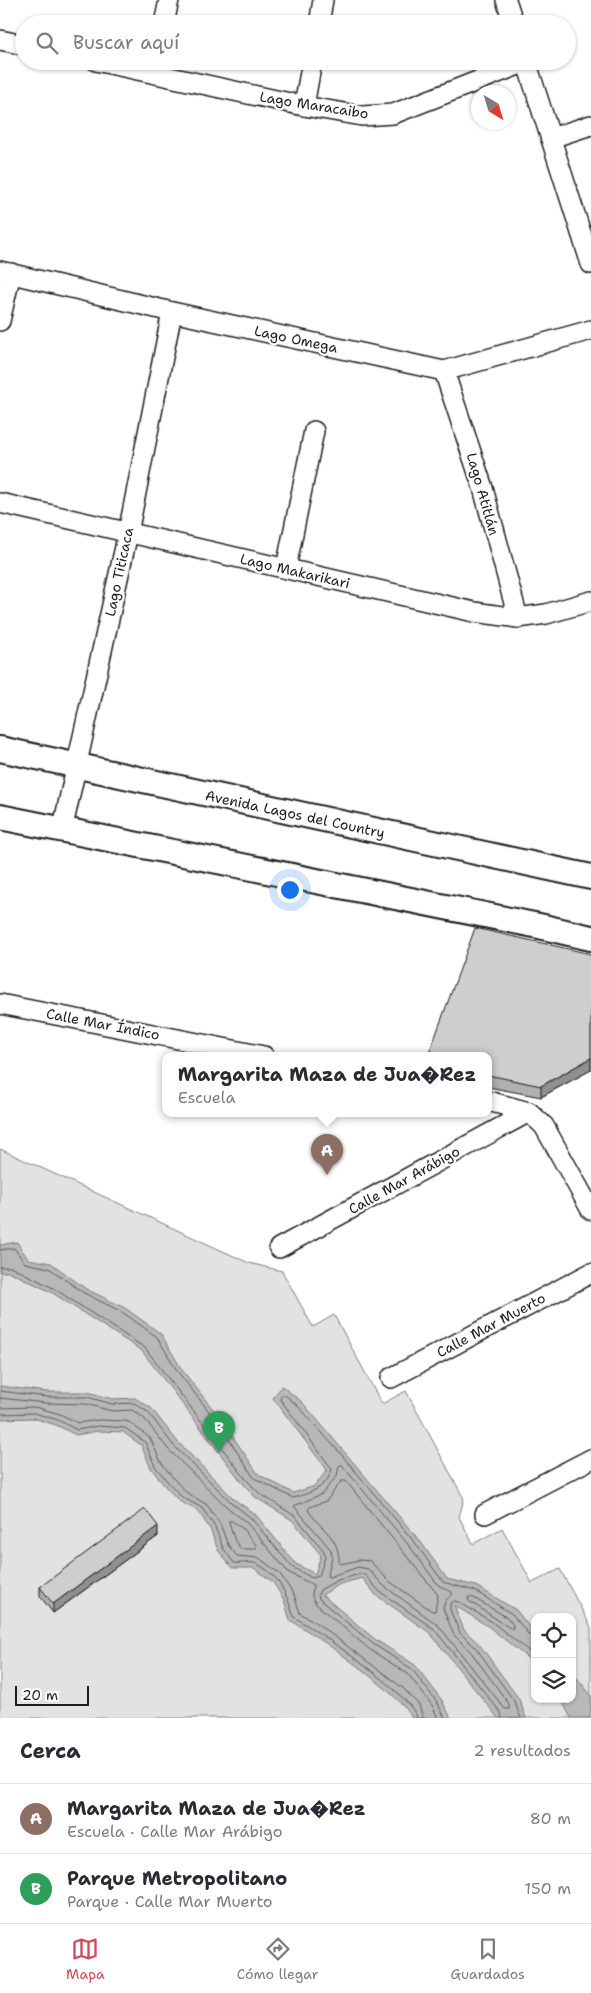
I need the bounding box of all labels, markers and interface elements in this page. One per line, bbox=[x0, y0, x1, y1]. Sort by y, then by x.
search box bbox=[15, 15, 576, 70]
icon: search bbox=[33, 29, 61, 57]
text: Buscar aquí bbox=[73, 30, 179, 55]
north arrow bbox=[471, 85, 516, 130]
street label: Lago Maracaibo bbox=[258, 88, 370, 122]
street label: Lago Omega bbox=[253, 321, 340, 357]
street label: Lago Atitlán bbox=[463, 451, 503, 538]
street label: Lago Titicaca bbox=[101, 526, 137, 618]
street label: Lago Makarikari bbox=[238, 550, 352, 592]
street label: Avenida Lagos del Country bbox=[204, 786, 386, 842]
your location bbox=[277, 877, 303, 903]
street label: Calle Mar Índico bbox=[45, 1004, 161, 1044]
popup bbox=[162, 1052, 492, 1117]
text: Margarita Maza de Jua�Rez bbox=[178, 1062, 476, 1087]
text: Escuela bbox=[178, 1087, 235, 1108]
pin: A bbox=[311, 1134, 343, 1175]
street label: Calle Mar Arábigo bbox=[345, 1142, 463, 1218]
street label: Calle Mar Muerto bbox=[434, 1289, 548, 1361]
pin: B bbox=[203, 1411, 235, 1452]
map controls bbox=[531, 1613, 576, 1703]
button: locate bbox=[531, 1613, 576, 1658]
button: layers bbox=[531, 1658, 576, 1703]
scale bar bbox=[15, 1683, 89, 1706]
text: 20 m bbox=[22, 1686, 58, 1704]
text: Cerca bbox=[20, 1737, 81, 1765]
text: 2 resultados bbox=[473, 1740, 571, 1761]
text: Margarita Maza de Jua�Rez bbox=[67, 1796, 366, 1821]
text: A bbox=[30, 1808, 42, 1829]
text: 80 m bbox=[530, 1808, 571, 1829]
text: Escuela · Calle Mar Arábigo bbox=[67, 1821, 282, 1842]
text: Parque Metropolitano bbox=[67, 1866, 287, 1891]
text: B bbox=[31, 1878, 41, 1899]
text: 150 m bbox=[524, 1878, 571, 1899]
text: Parque · Calle Mar Muerto bbox=[67, 1891, 273, 1912]
tab: Mapa bbox=[66, 1935, 105, 1983]
tab: Cómo llegar bbox=[237, 1935, 318, 1983]
tab: Guardados bbox=[450, 1935, 525, 1983]

